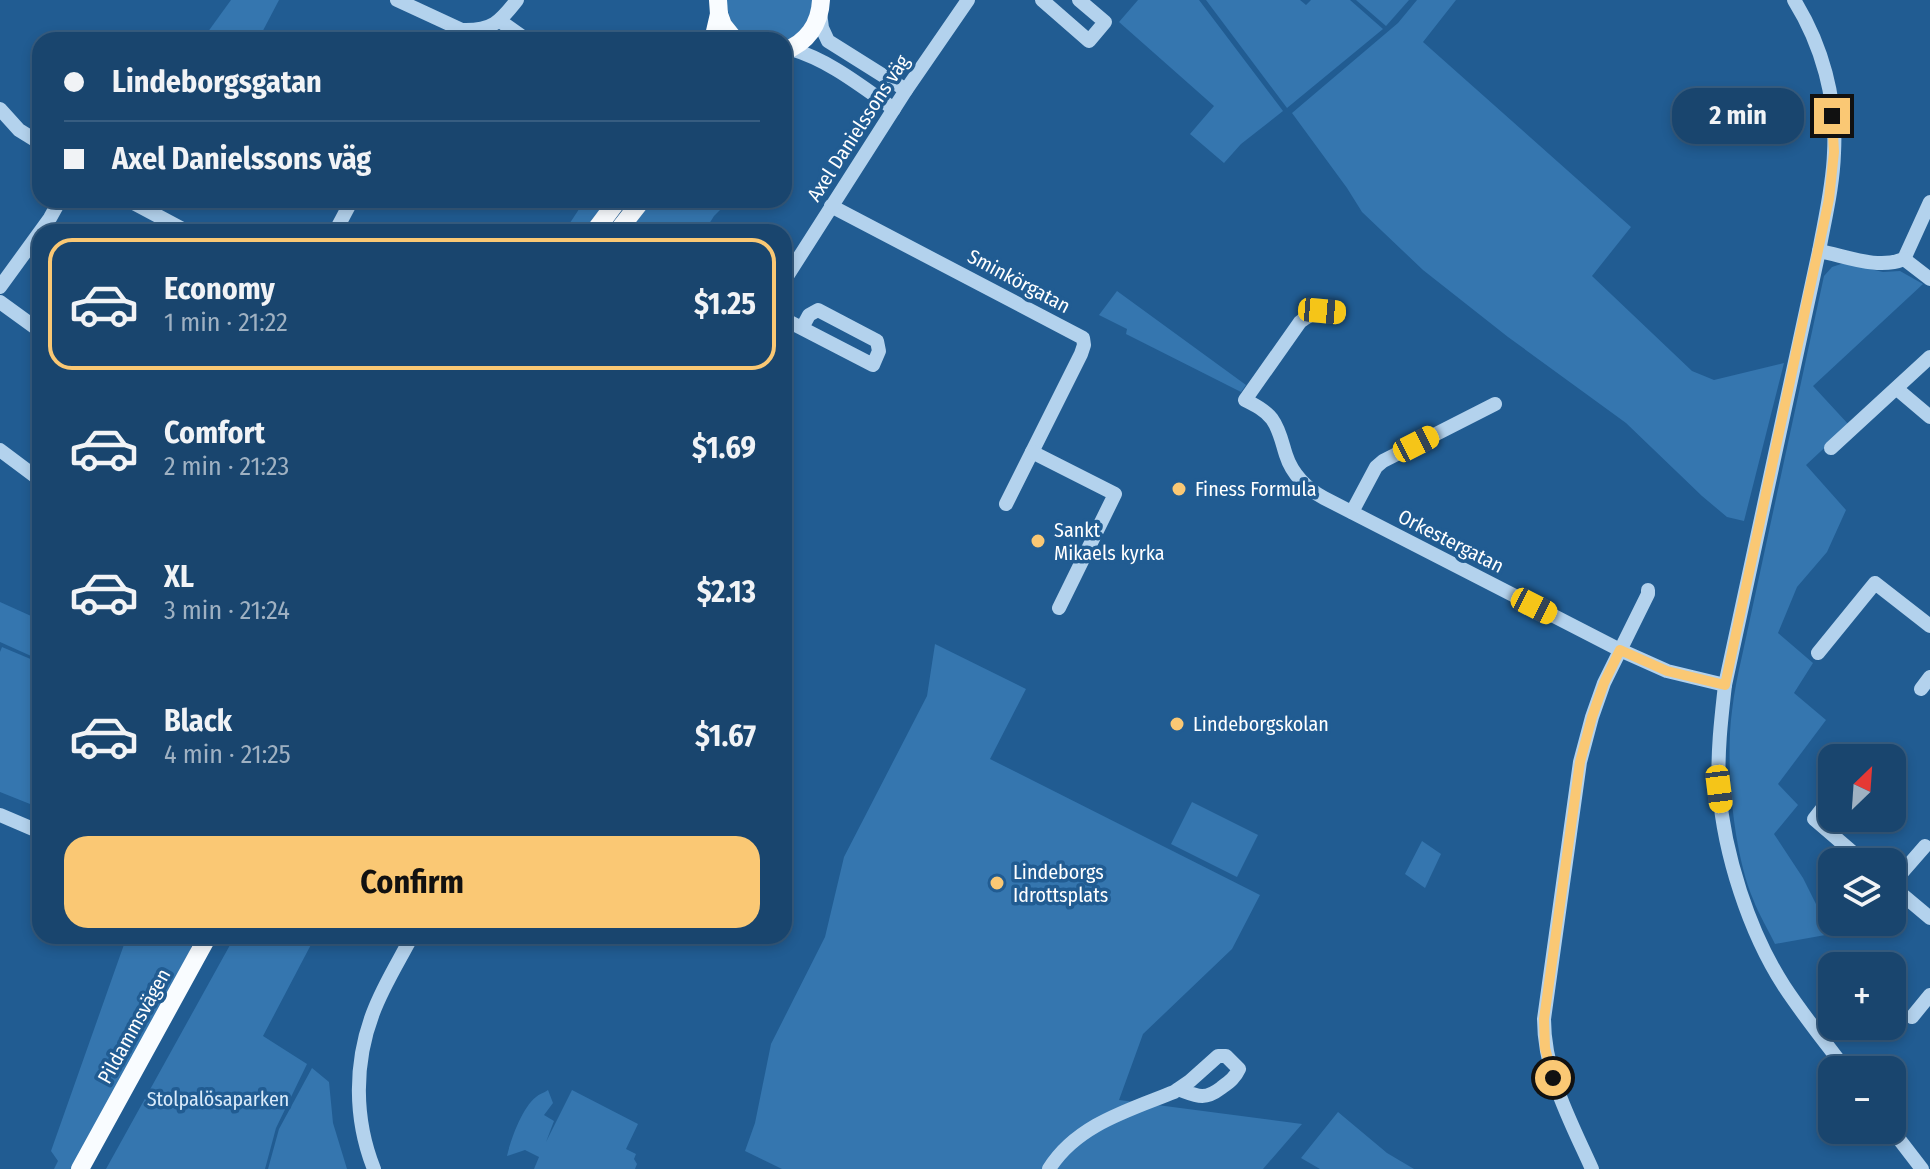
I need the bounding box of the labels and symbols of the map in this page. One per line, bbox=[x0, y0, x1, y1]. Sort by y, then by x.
street label: Axel Danielssons väg bbox=[802, 50, 915, 206]
callout: 2 min bbox=[1672, 88, 1804, 144]
route end bbox=[1814, 98, 1850, 134]
street label: Sminkörgatan bbox=[964, 244, 1074, 318]
car bbox=[1297, 297, 1347, 325]
car bbox=[1389, 422, 1443, 466]
place label: Finess Formula bbox=[1195, 477, 1317, 501]
marker: Finess Formula bbox=[1170, 480, 1188, 498]
street label: Orkestergatan bbox=[1394, 504, 1508, 578]
place label: Sankt Mikaels kyrka bbox=[1054, 518, 1165, 565]
marker: Sankt Mikaels kyrka bbox=[1029, 532, 1047, 550]
car bbox=[1507, 584, 1561, 628]
place label: Lindeborgskolan bbox=[1193, 712, 1329, 736]
marker: Lindeborgskolan bbox=[1168, 715, 1186, 733]
north arrow bbox=[1818, 744, 1906, 832]
car bbox=[1704, 764, 1734, 814]
place label: Lindeborgs Idrottsplats bbox=[1013, 860, 1108, 907]
marker: Lindeborgs Idrottsplats bbox=[988, 874, 1006, 892]
street label: Pildammsvägen bbox=[92, 964, 176, 1088]
route start bbox=[1535, 1060, 1571, 1096]
park label: Stolpalösaparken bbox=[147, 1087, 289, 1111]

